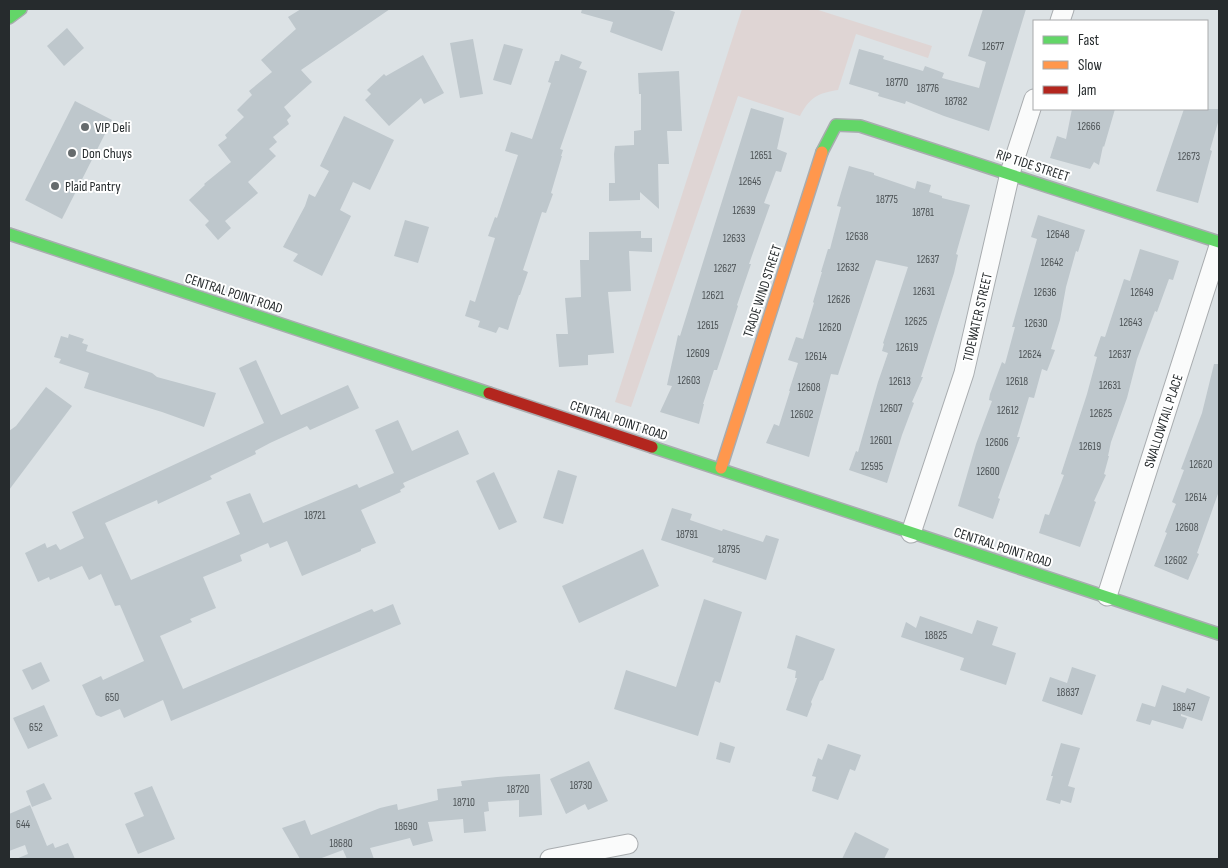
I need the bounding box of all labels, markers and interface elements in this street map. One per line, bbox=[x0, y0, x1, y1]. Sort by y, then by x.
legend bbox=[1033, 20, 1208, 110]
text: Fast bbox=[1078, 31, 1100, 50]
house number: 12677 bbox=[982, 40, 1005, 53]
text: Slow bbox=[1078, 56, 1102, 75]
house number: 18770 bbox=[886, 76, 908, 89]
text: Jam bbox=[1077, 81, 1096, 100]
house number: 18776 bbox=[917, 82, 939, 95]
house number: 18782 bbox=[945, 95, 968, 108]
place label: VIP Deli bbox=[95, 119, 130, 136]
house number: 12666 bbox=[1078, 120, 1101, 133]
marker: VIP Deli bbox=[79, 121, 91, 133]
place label: Don Chuys bbox=[82, 145, 132, 162]
street label: RIP TIDE STREET bbox=[994, 146, 1072, 185]
marker: Don Chuys bbox=[66, 147, 78, 159]
house number: 12651 bbox=[750, 149, 772, 162]
house number: 12673 bbox=[1178, 150, 1201, 163]
house number: 12645 bbox=[739, 175, 761, 188]
place label: Plaid Pantry bbox=[65, 178, 121, 195]
marker: Plaid Pantry bbox=[49, 180, 61, 192]
house number: 18775 bbox=[876, 193, 898, 206]
house number: 12639 bbox=[733, 204, 756, 217]
house number: 18781 bbox=[912, 206, 934, 219]
house number: 12648 bbox=[1047, 228, 1070, 241]
house number: 12638 bbox=[846, 230, 869, 243]
house number: 12633 bbox=[723, 232, 746, 245]
street label: TRADE WIND STREET bbox=[739, 242, 786, 340]
house number: 12637 bbox=[917, 253, 940, 266]
house number: 12642 bbox=[1041, 256, 1064, 269]
house number: 12632 bbox=[837, 261, 860, 274]
house number: 12627 bbox=[714, 262, 737, 275]
street label: CENTRAL POINT ROAD bbox=[183, 270, 285, 317]
street label: TIDEWATER STREET bbox=[959, 271, 996, 363]
house number: 12631 bbox=[913, 285, 935, 298]
house number: 12636 bbox=[1034, 286, 1057, 299]
house number: 12649 bbox=[1130, 286, 1154, 299]
house number: 12621 bbox=[702, 289, 724, 302]
house number: 12626 bbox=[828, 293, 851, 306]
house number: 12625 bbox=[905, 315, 927, 328]
house number: 12643 bbox=[1120, 316, 1143, 329]
house number: 12630 bbox=[1025, 317, 1048, 330]
house number: 12615 bbox=[697, 319, 719, 332]
house number: 12620 bbox=[819, 321, 842, 334]
house number: 12619 bbox=[896, 341, 918, 354]
house number: 12609 bbox=[686, 347, 710, 360]
house number: 12624 bbox=[1019, 348, 1042, 361]
house number: 12637 bbox=[1109, 348, 1132, 361]
house number: 12614 bbox=[805, 350, 827, 363]
street label: SWALLOWTAIL PLACE bbox=[1140, 372, 1187, 470]
house number: 12603 bbox=[678, 374, 701, 387]
house number: 12613 bbox=[889, 375, 911, 388]
house number: 12618 bbox=[1006, 375, 1028, 388]
house number: 12631 bbox=[1099, 379, 1121, 392]
house number: 12608 bbox=[797, 381, 821, 394]
street label: CENTRAL POINT ROAD bbox=[568, 397, 670, 444]
house number: 12607 bbox=[880, 402, 903, 415]
house number: 12612 bbox=[997, 404, 1019, 417]
house number: 12625 bbox=[1090, 407, 1112, 420]
house number: 12602 bbox=[791, 408, 814, 421]
house number: 12601 bbox=[870, 434, 892, 447]
house number: 12606 bbox=[985, 436, 1009, 449]
house number: 12619 bbox=[1079, 440, 1101, 453]
house number: 12620 bbox=[1190, 458, 1213, 471]
house number: 12595 bbox=[861, 460, 883, 473]
house number: 12600 bbox=[976, 465, 1000, 478]
house number: 12614 bbox=[1185, 491, 1207, 504]
house number: 18721 bbox=[304, 509, 326, 522]
house number: 12608 bbox=[1175, 521, 1199, 534]
street label: CENTRAL POINT ROAD bbox=[952, 524, 1054, 571]
house number: 18791 bbox=[676, 528, 698, 541]
house number: 18795 bbox=[718, 543, 740, 556]
house number: 12602 bbox=[1165, 554, 1188, 567]
house number: 18825 bbox=[925, 629, 947, 642]
house number: 18837 bbox=[1057, 686, 1080, 699]
house number: 650 bbox=[105, 691, 119, 704]
house number: 18847 bbox=[1173, 701, 1196, 714]
house number: 652 bbox=[29, 721, 43, 734]
house number: 18730 bbox=[570, 779, 592, 792]
house number: 18720 bbox=[507, 783, 529, 796]
house number: 18710 bbox=[453, 796, 475, 809]
house number: 644 bbox=[16, 818, 31, 831]
house number: 18690 bbox=[394, 820, 418, 833]
house number: 18680 bbox=[329, 837, 353, 850]

